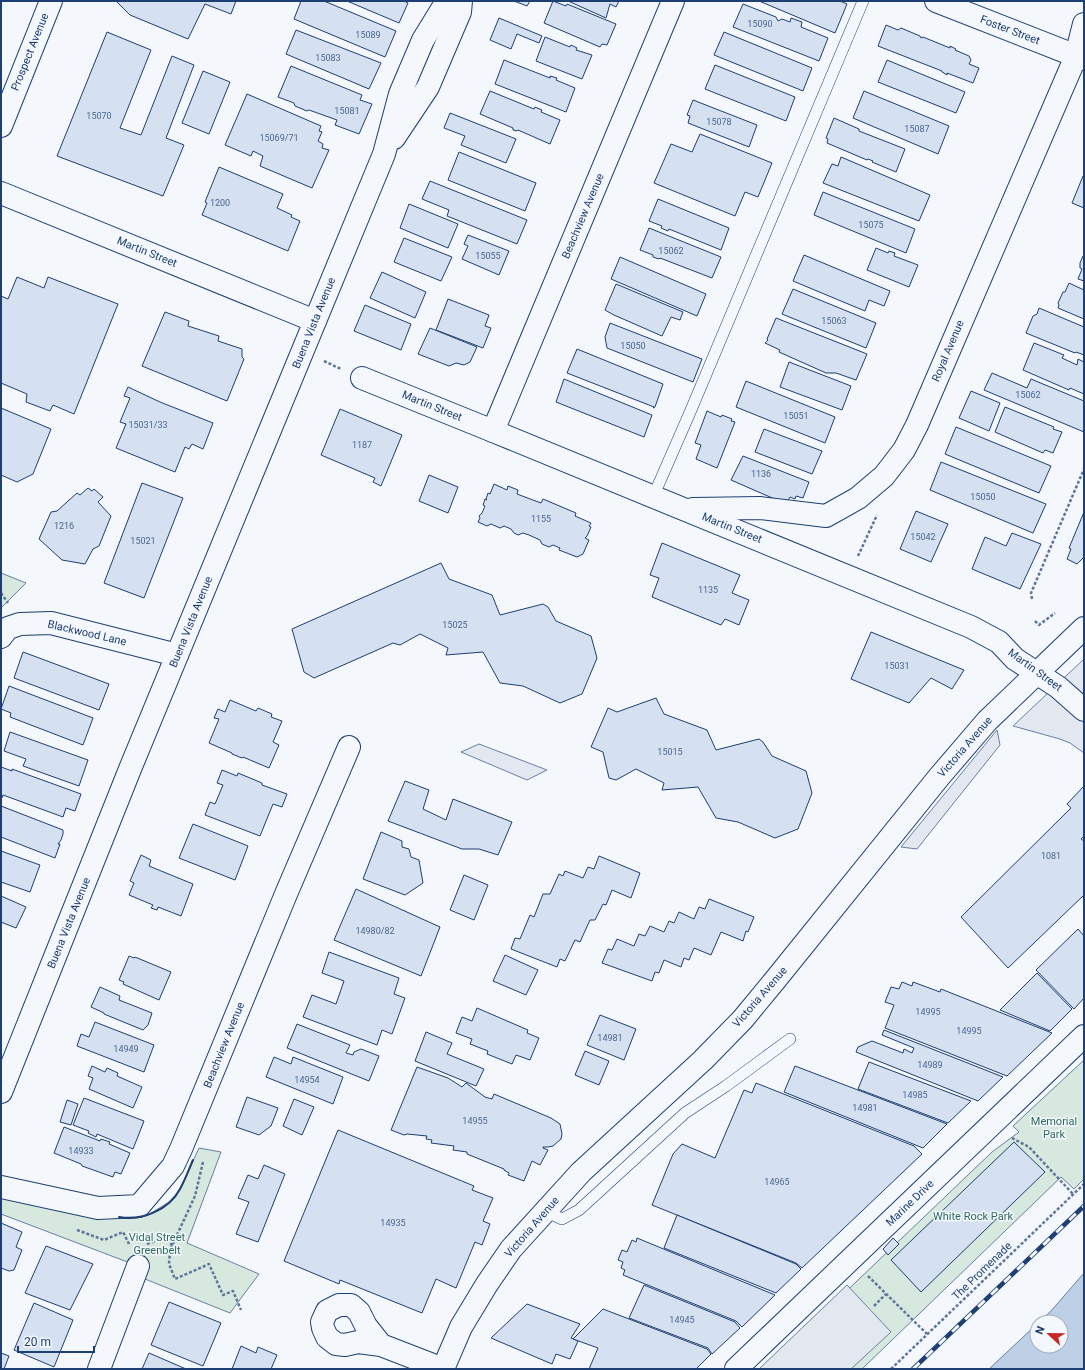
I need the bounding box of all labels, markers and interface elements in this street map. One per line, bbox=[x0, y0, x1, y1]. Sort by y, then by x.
street label: Prospect Avenue bbox=[9, 11, 52, 93]
street label: Foster Street bbox=[978, 13, 1042, 47]
house number: 15090 bbox=[747, 19, 773, 29]
house number: 15089 bbox=[355, 30, 381, 40]
house number: 15083 bbox=[315, 53, 341, 63]
house number: 15081 bbox=[334, 106, 360, 116]
house number: 15070 bbox=[86, 111, 112, 121]
house number: 15078 bbox=[706, 117, 732, 127]
house number: 15087 bbox=[904, 124, 930, 134]
house number: 15069/71 bbox=[259, 133, 299, 143]
street label: Beachview Avenue bbox=[559, 171, 607, 261]
house number: 1200 bbox=[210, 198, 230, 208]
house number: 15075 bbox=[858, 220, 884, 230]
street label: Martin Street bbox=[115, 234, 179, 270]
house number: 15062 bbox=[658, 246, 684, 256]
house number: 15055 bbox=[475, 251, 501, 261]
street label: Buena Vista Avenue bbox=[290, 275, 338, 370]
house number: 15063 bbox=[821, 316, 847, 326]
street label: Royal Avenue bbox=[929, 318, 967, 384]
house number: 15050 bbox=[620, 341, 646, 351]
street label: Martin Street bbox=[400, 388, 464, 424]
house number: 15062 bbox=[1015, 390, 1041, 400]
house number: 15051 bbox=[783, 411, 809, 421]
house number: 15031/33 bbox=[128, 420, 168, 430]
house number: 1187 bbox=[352, 440, 372, 450]
house number: 1136 bbox=[751, 469, 771, 479]
house number: 15050 bbox=[970, 492, 996, 502]
street label: Martin Street bbox=[700, 510, 764, 546]
house number: 1155 bbox=[531, 514, 551, 524]
house number: 1216 bbox=[54, 521, 74, 531]
house number: 15042 bbox=[910, 532, 936, 542]
house number: 15021 bbox=[130, 536, 156, 546]
street label: Buena Vista Avenue bbox=[167, 574, 215, 669]
house number: 1135 bbox=[698, 585, 718, 595]
street label: Blackwood Lane bbox=[46, 618, 128, 648]
house number: 15025 bbox=[442, 620, 468, 630]
street label: Martin Street bbox=[1005, 646, 1065, 694]
house number: 15031 bbox=[884, 661, 910, 671]
street label: Victoria Avenue bbox=[935, 714, 995, 780]
house number: 15015 bbox=[657, 747, 683, 757]
house number: 1081 bbox=[1041, 851, 1061, 861]
street label: Buena Vista Avenue bbox=[45, 875, 93, 970]
house number: 14980/82 bbox=[355, 926, 395, 936]
street label: Victoria Avenue bbox=[730, 964, 790, 1030]
street label: Beachview Avenue bbox=[201, 1000, 247, 1090]
house number: 14995 bbox=[915, 1007, 941, 1017]
house number: 14995 bbox=[956, 1026, 982, 1036]
house number: 14981 bbox=[597, 1033, 623, 1043]
house number: 14949 bbox=[113, 1044, 139, 1054]
house number: 14989 bbox=[917, 1060, 943, 1070]
house number: 14954 bbox=[294, 1075, 320, 1085]
house number: 14985 bbox=[902, 1090, 928, 1100]
house number: 14981 bbox=[852, 1103, 878, 1113]
park label: Memorial Park bbox=[1031, 1115, 1077, 1141]
house number: 14955 bbox=[462, 1116, 488, 1126]
house number: 14933 bbox=[68, 1146, 94, 1156]
house number: 14965 bbox=[764, 1177, 790, 1187]
street label: Marine Drive bbox=[883, 1177, 937, 1229]
street label: Victoria Avenue bbox=[502, 1194, 562, 1260]
park label: White Rock Park bbox=[933, 1210, 1013, 1223]
house number: 14935 bbox=[380, 1218, 406, 1228]
park label: Vidal Street Greenbelt bbox=[129, 1231, 186, 1257]
street label: The Promenade bbox=[950, 1239, 1015, 1303]
north arrow bbox=[1029, 1314, 1069, 1354]
house number: 14945 bbox=[669, 1315, 695, 1325]
text: N bbox=[1033, 1324, 1048, 1336]
scale bar bbox=[18, 1328, 94, 1354]
text: 20 m bbox=[24, 1335, 51, 1349]

